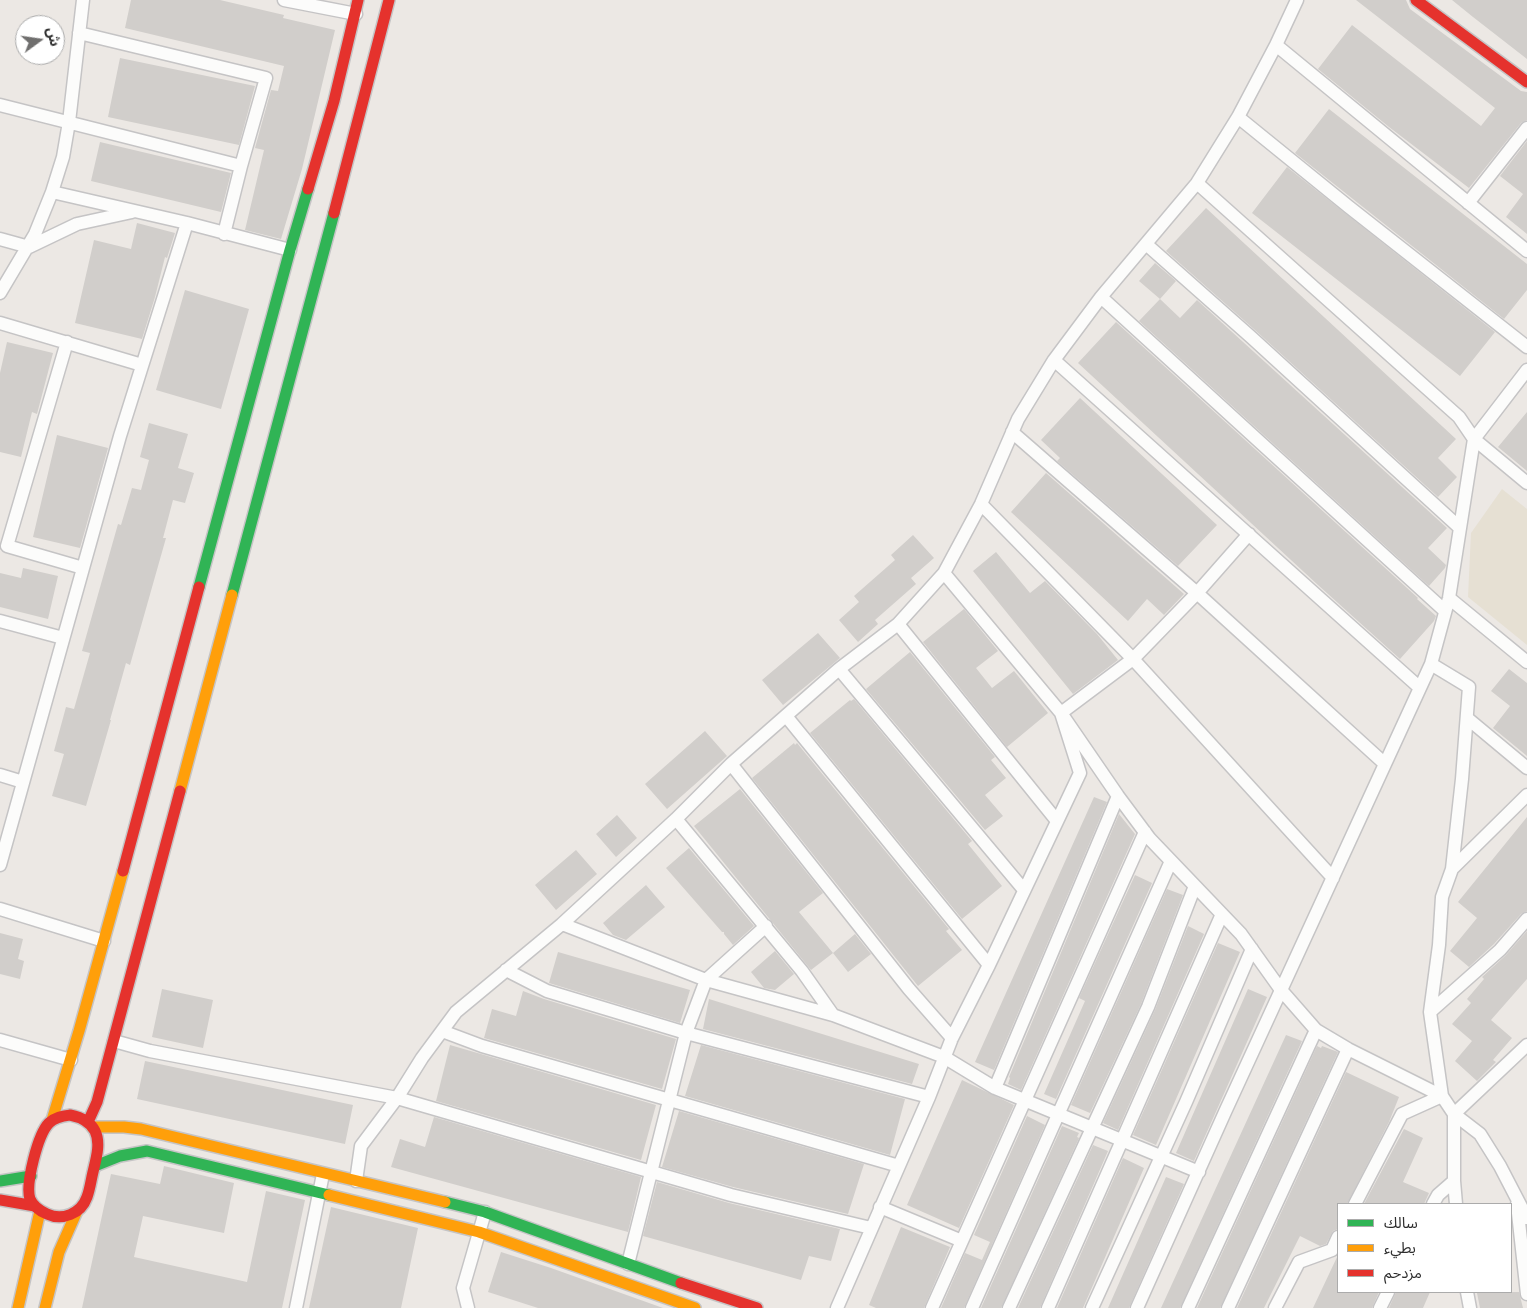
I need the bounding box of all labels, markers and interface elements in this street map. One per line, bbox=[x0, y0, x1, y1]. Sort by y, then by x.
north arrow bbox=[15, 15, 65, 65]
text: ش bbox=[44, 25, 65, 48]
legend bbox=[1337, 1203, 1512, 1293]
text: سالك bbox=[1384, 1213, 1418, 1231]
text: بطيء bbox=[1384, 1238, 1416, 1256]
text: مزدحم bbox=[1384, 1263, 1422, 1281]

